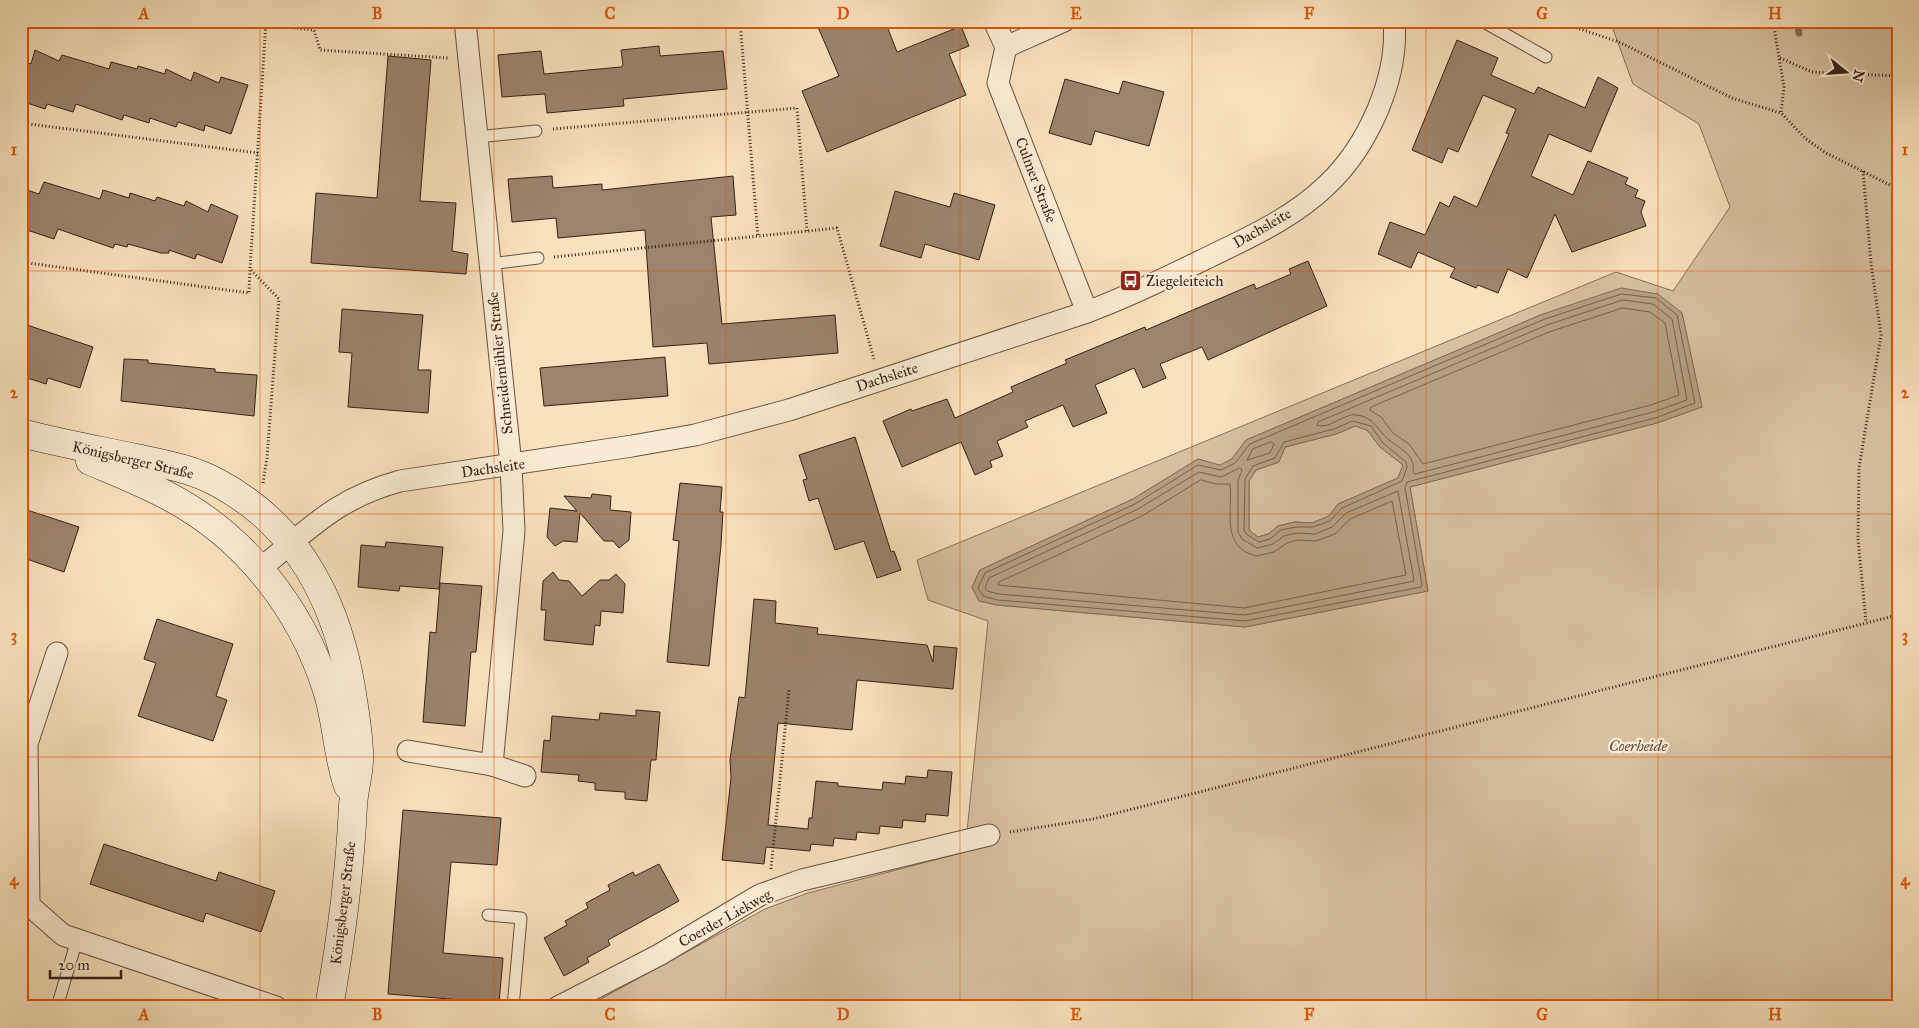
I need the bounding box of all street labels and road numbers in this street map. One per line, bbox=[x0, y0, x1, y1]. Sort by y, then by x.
street label: Culmer Straße bbox=[1011, 135, 1061, 225]
street label: Dachsleite bbox=[1230, 204, 1294, 252]
street label: Schneidemühler Straße bbox=[484, 291, 516, 435]
street label: Dachsleite bbox=[854, 359, 920, 395]
street label: Königsberger Straße bbox=[71, 437, 195, 483]
street label: Dachsleite bbox=[460, 455, 526, 481]
street label: Königsberger Straße bbox=[327, 840, 359, 966]
street label: Coerder Liekweg bbox=[675, 885, 776, 951]

